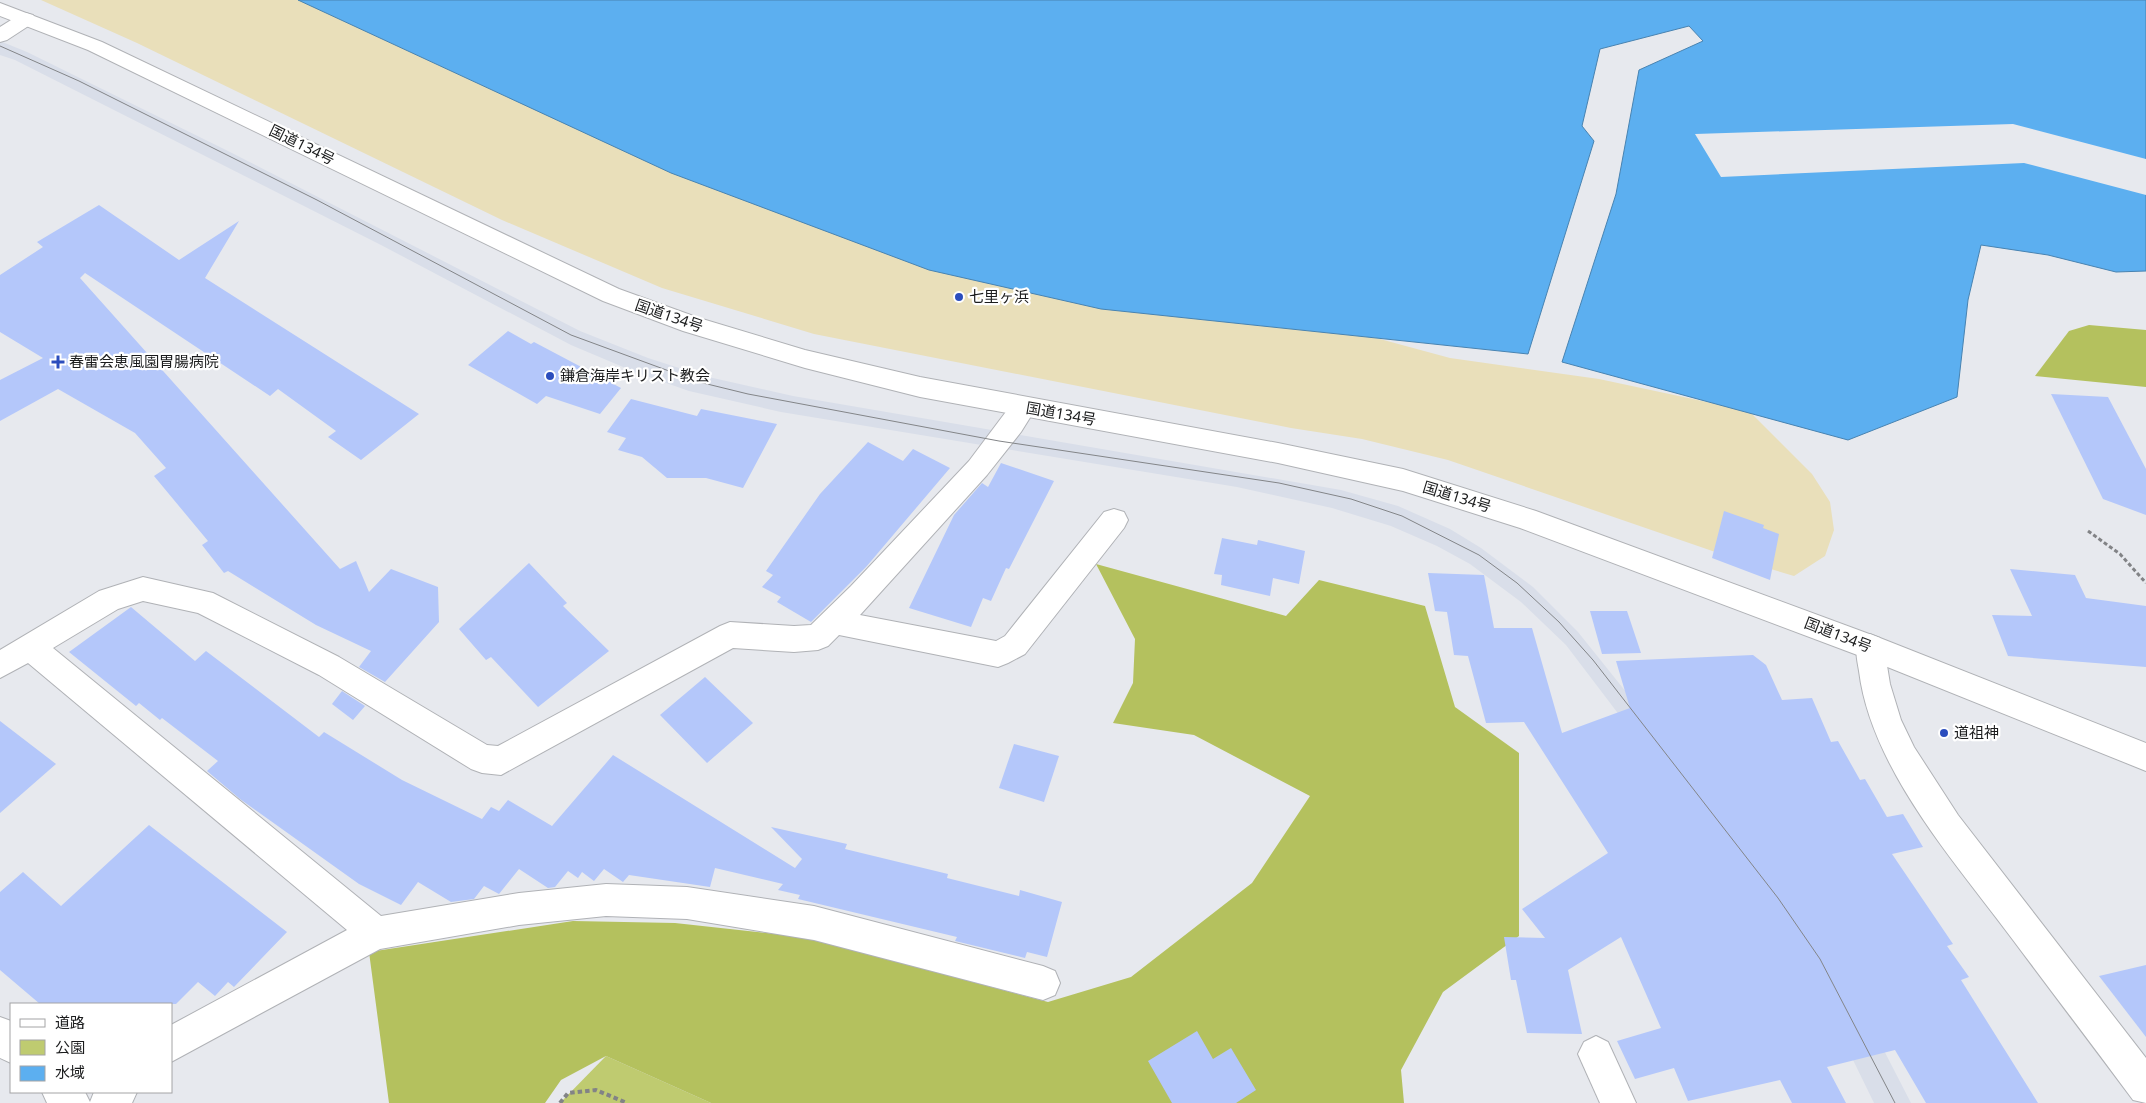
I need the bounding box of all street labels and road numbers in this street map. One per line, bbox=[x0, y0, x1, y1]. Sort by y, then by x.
street label: 国道134号 bbox=[266, 120, 339, 169]
street label: 国道134号 bbox=[633, 294, 706, 336]
street label: 国道134号 bbox=[1025, 397, 1098, 429]
street label: 国道134号 bbox=[1421, 476, 1494, 516]
street label: 国道134号 bbox=[1802, 612, 1875, 656]

